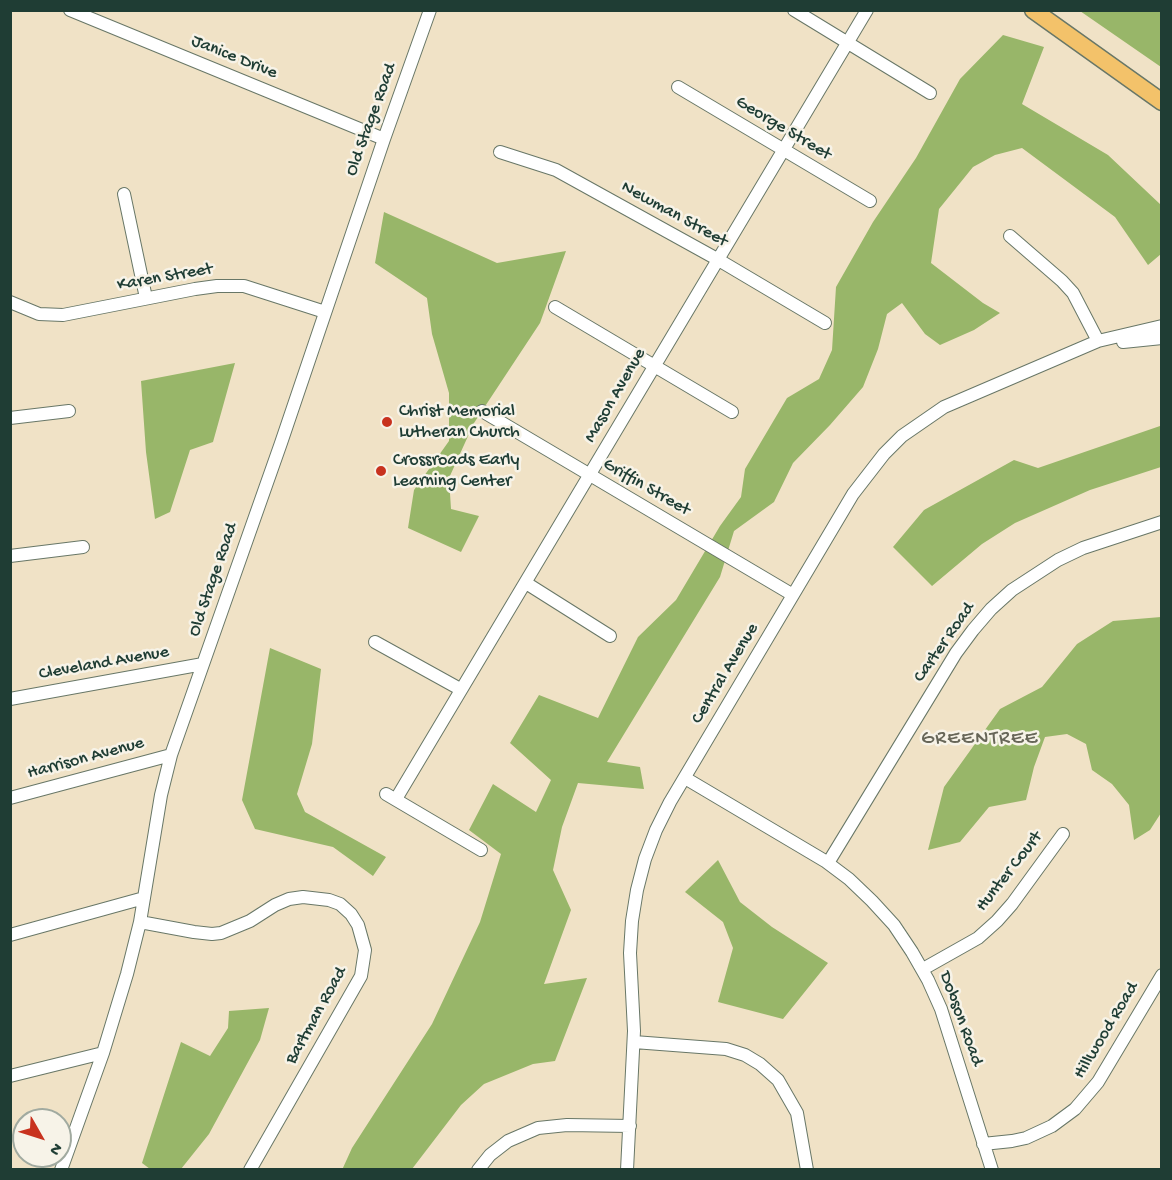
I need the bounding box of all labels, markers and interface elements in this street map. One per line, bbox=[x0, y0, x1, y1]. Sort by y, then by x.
street label: Janice Drive bbox=[188, 31, 280, 85]
street label: Old Stage Road bbox=[342, 61, 402, 179]
street label: George Street bbox=[731, 92, 835, 166]
street label: Newman Street bbox=[617, 177, 731, 253]
street label: Karen Street bbox=[116, 259, 214, 297]
street label: Mason Avenue bbox=[580, 345, 652, 447]
place label: Christ Memorial Lutheran Church bbox=[399, 401, 520, 444]
marker: Christ Memorial Lutheran Church bbox=[380, 415, 394, 429]
place label: Crossroads Early Learning Center bbox=[393, 450, 519, 492]
street label: Griffin Street bbox=[598, 454, 694, 522]
marker: Crossroads Early Learning Center bbox=[374, 464, 388, 478]
street label: Old Stage Road bbox=[185, 521, 243, 639]
street label: Carter Road bbox=[910, 599, 980, 687]
street label: Central Avenue bbox=[687, 620, 765, 728]
street label: Cleveland Avenue bbox=[37, 642, 171, 686]
district label: GREENTREE bbox=[921, 728, 1039, 752]
street label: Harrison Avenue bbox=[25, 733, 147, 785]
street label: Hunter Court bbox=[972, 828, 1048, 916]
street label: Bartman Road bbox=[281, 964, 353, 1068]
street label: Dobson Road bbox=[933, 969, 987, 1069]
street label: Hillwood Road bbox=[1070, 979, 1144, 1083]
north arrow bbox=[12, 1108, 72, 1168]
text: N bbox=[44, 1138, 65, 1158]

